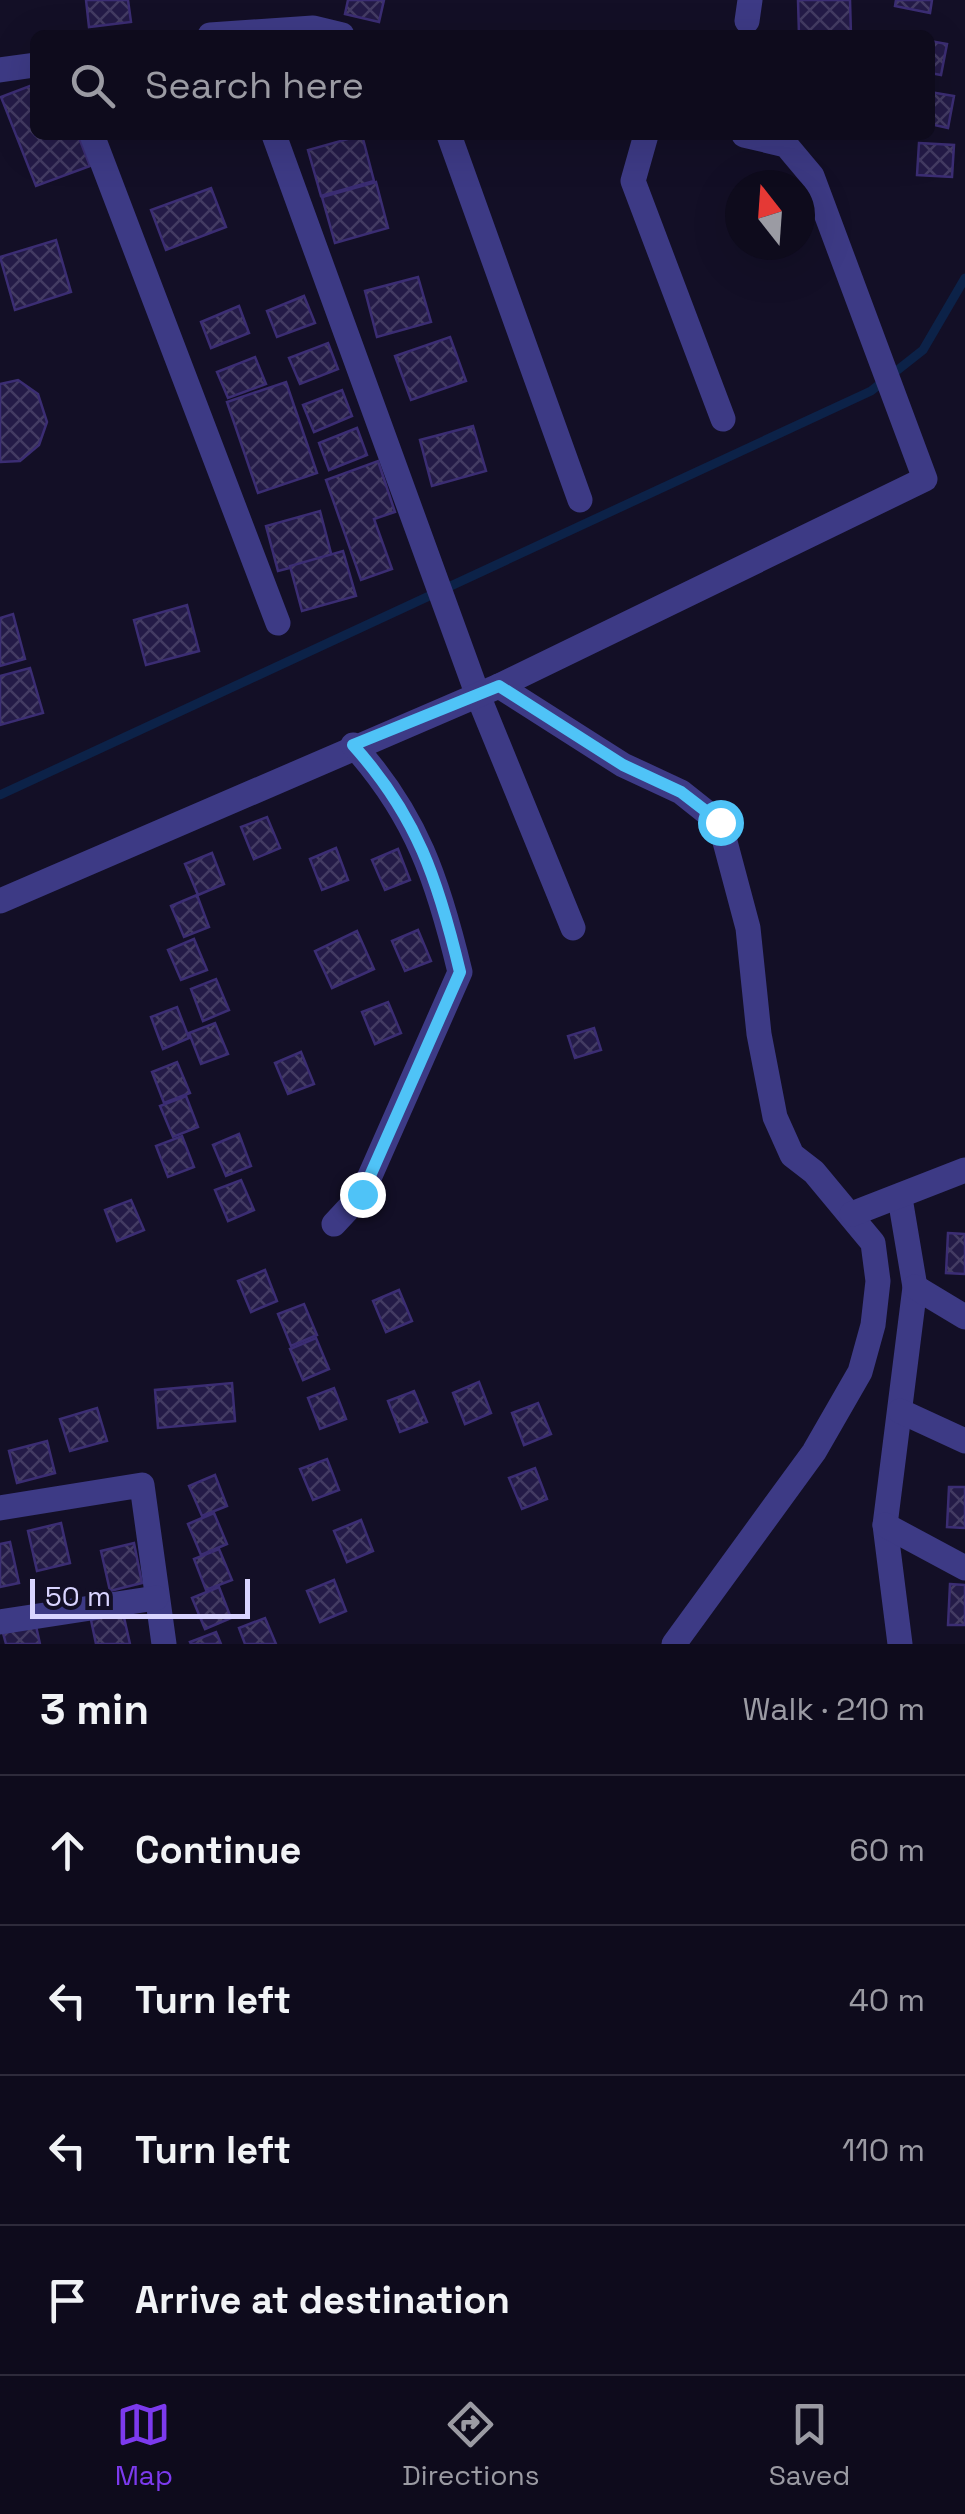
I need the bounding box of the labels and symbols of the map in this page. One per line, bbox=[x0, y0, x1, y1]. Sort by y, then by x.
north arrow bbox=[725, 170, 815, 260]
route start bbox=[698, 800, 744, 846]
route end bbox=[340, 1172, 386, 1218]
scale bar bbox=[30, 1574, 250, 1618]

